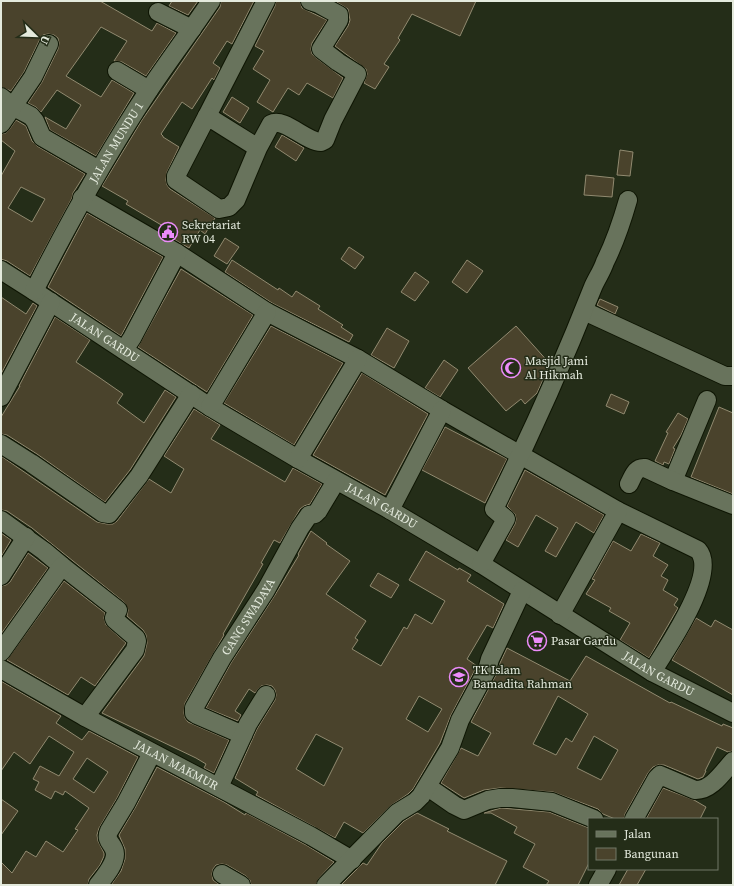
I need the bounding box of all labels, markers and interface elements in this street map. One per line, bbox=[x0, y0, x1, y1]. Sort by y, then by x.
north arrow bbox=[16, 16, 56, 56]
text: U bbox=[36, 33, 53, 46]
street label: JALAN MUNDU 1 bbox=[85, 99, 147, 187]
place label: Sekretariat RW 04 bbox=[182, 217, 240, 247]
public building icon: Sekretariat RW 04 bbox=[157, 221, 179, 243]
street label: JALAN GARDU bbox=[67, 309, 143, 366]
place label: Masjid Jami Al Hikmah bbox=[525, 353, 588, 383]
mosque icon: Masjid Jami Al Hikmah bbox=[500, 357, 522, 379]
street label: JALAN GARDU bbox=[342, 479, 420, 532]
street label: GANG SWADAYA bbox=[218, 575, 279, 658]
supermarket icon: Pasar Gardu bbox=[526, 630, 548, 652]
place label: Pasar Gardu bbox=[551, 633, 616, 649]
street label: JALAN GARDU bbox=[619, 647, 697, 700]
place label: TK Islam Bamadita Rahman bbox=[473, 662, 572, 692]
school or university icon: TK Islam Bamadita Rahman bbox=[448, 666, 470, 688]
street label: JALAN MAKMUR bbox=[131, 736, 221, 794]
legend bbox=[588, 818, 718, 870]
text: Jalan bbox=[623, 826, 651, 842]
text: Bangunan bbox=[624, 846, 679, 862]

